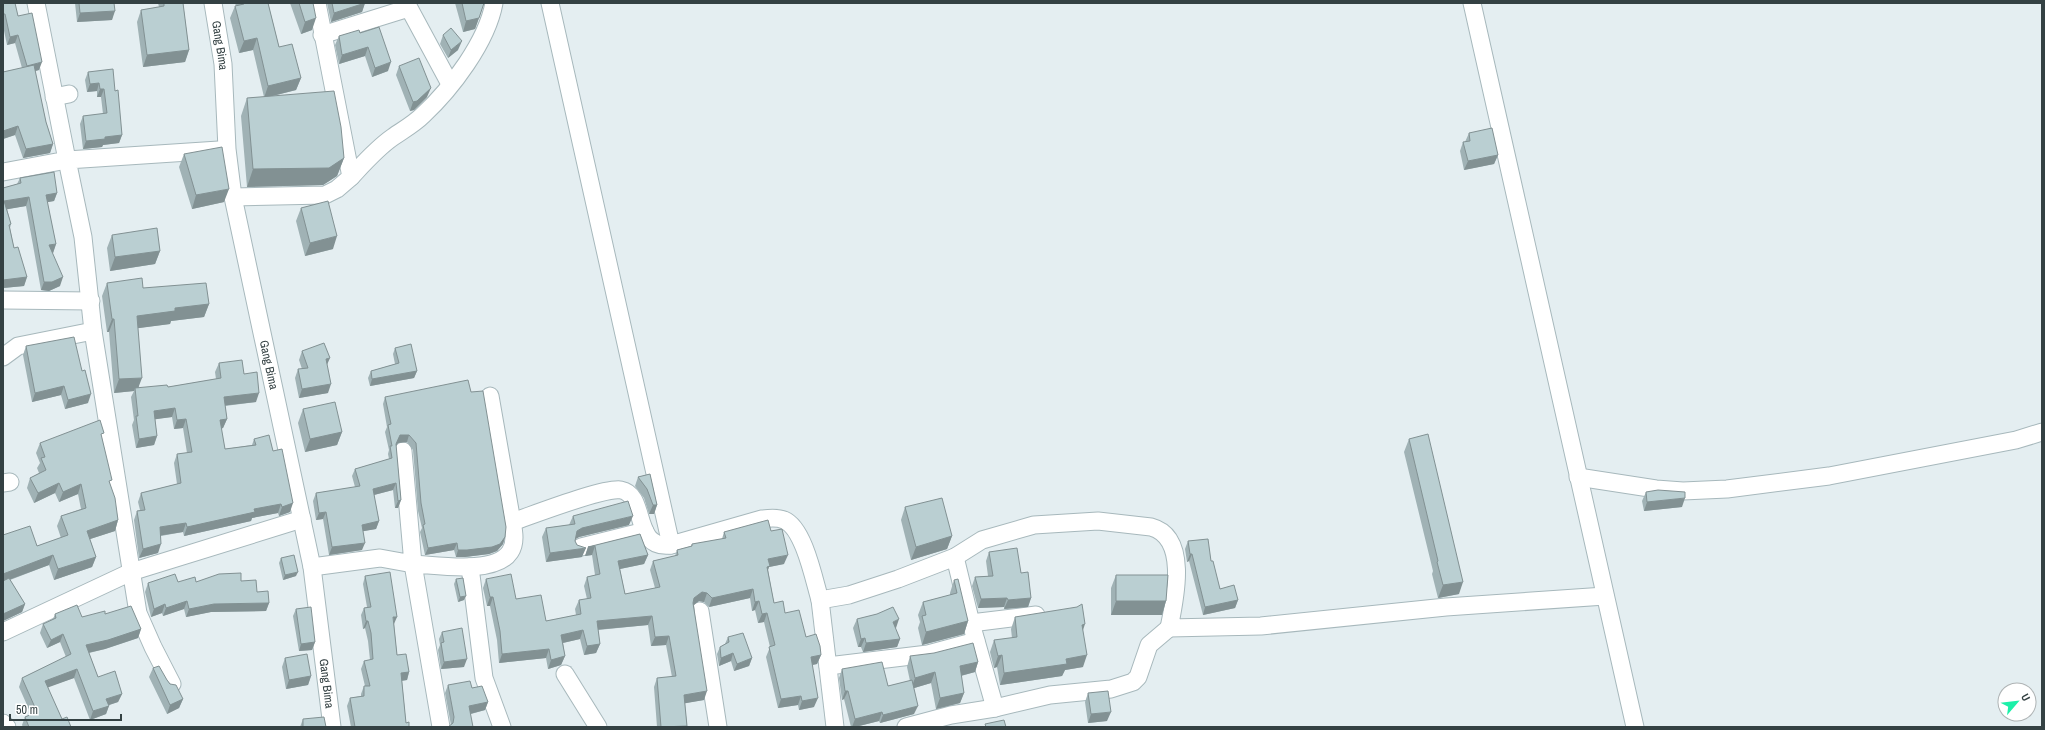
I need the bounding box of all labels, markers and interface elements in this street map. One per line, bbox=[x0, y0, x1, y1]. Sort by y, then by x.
street label: Gang Bima bbox=[208, 20, 231, 71]
street label: Gang Bima bbox=[256, 339, 282, 391]
street label: Gang Bima bbox=[316, 658, 338, 710]
north arrow bbox=[1997, 682, 2037, 722]
text: U bbox=[2018, 691, 2034, 703]
scale bar bbox=[10, 696, 121, 722]
text: 50 m bbox=[16, 702, 38, 718]

